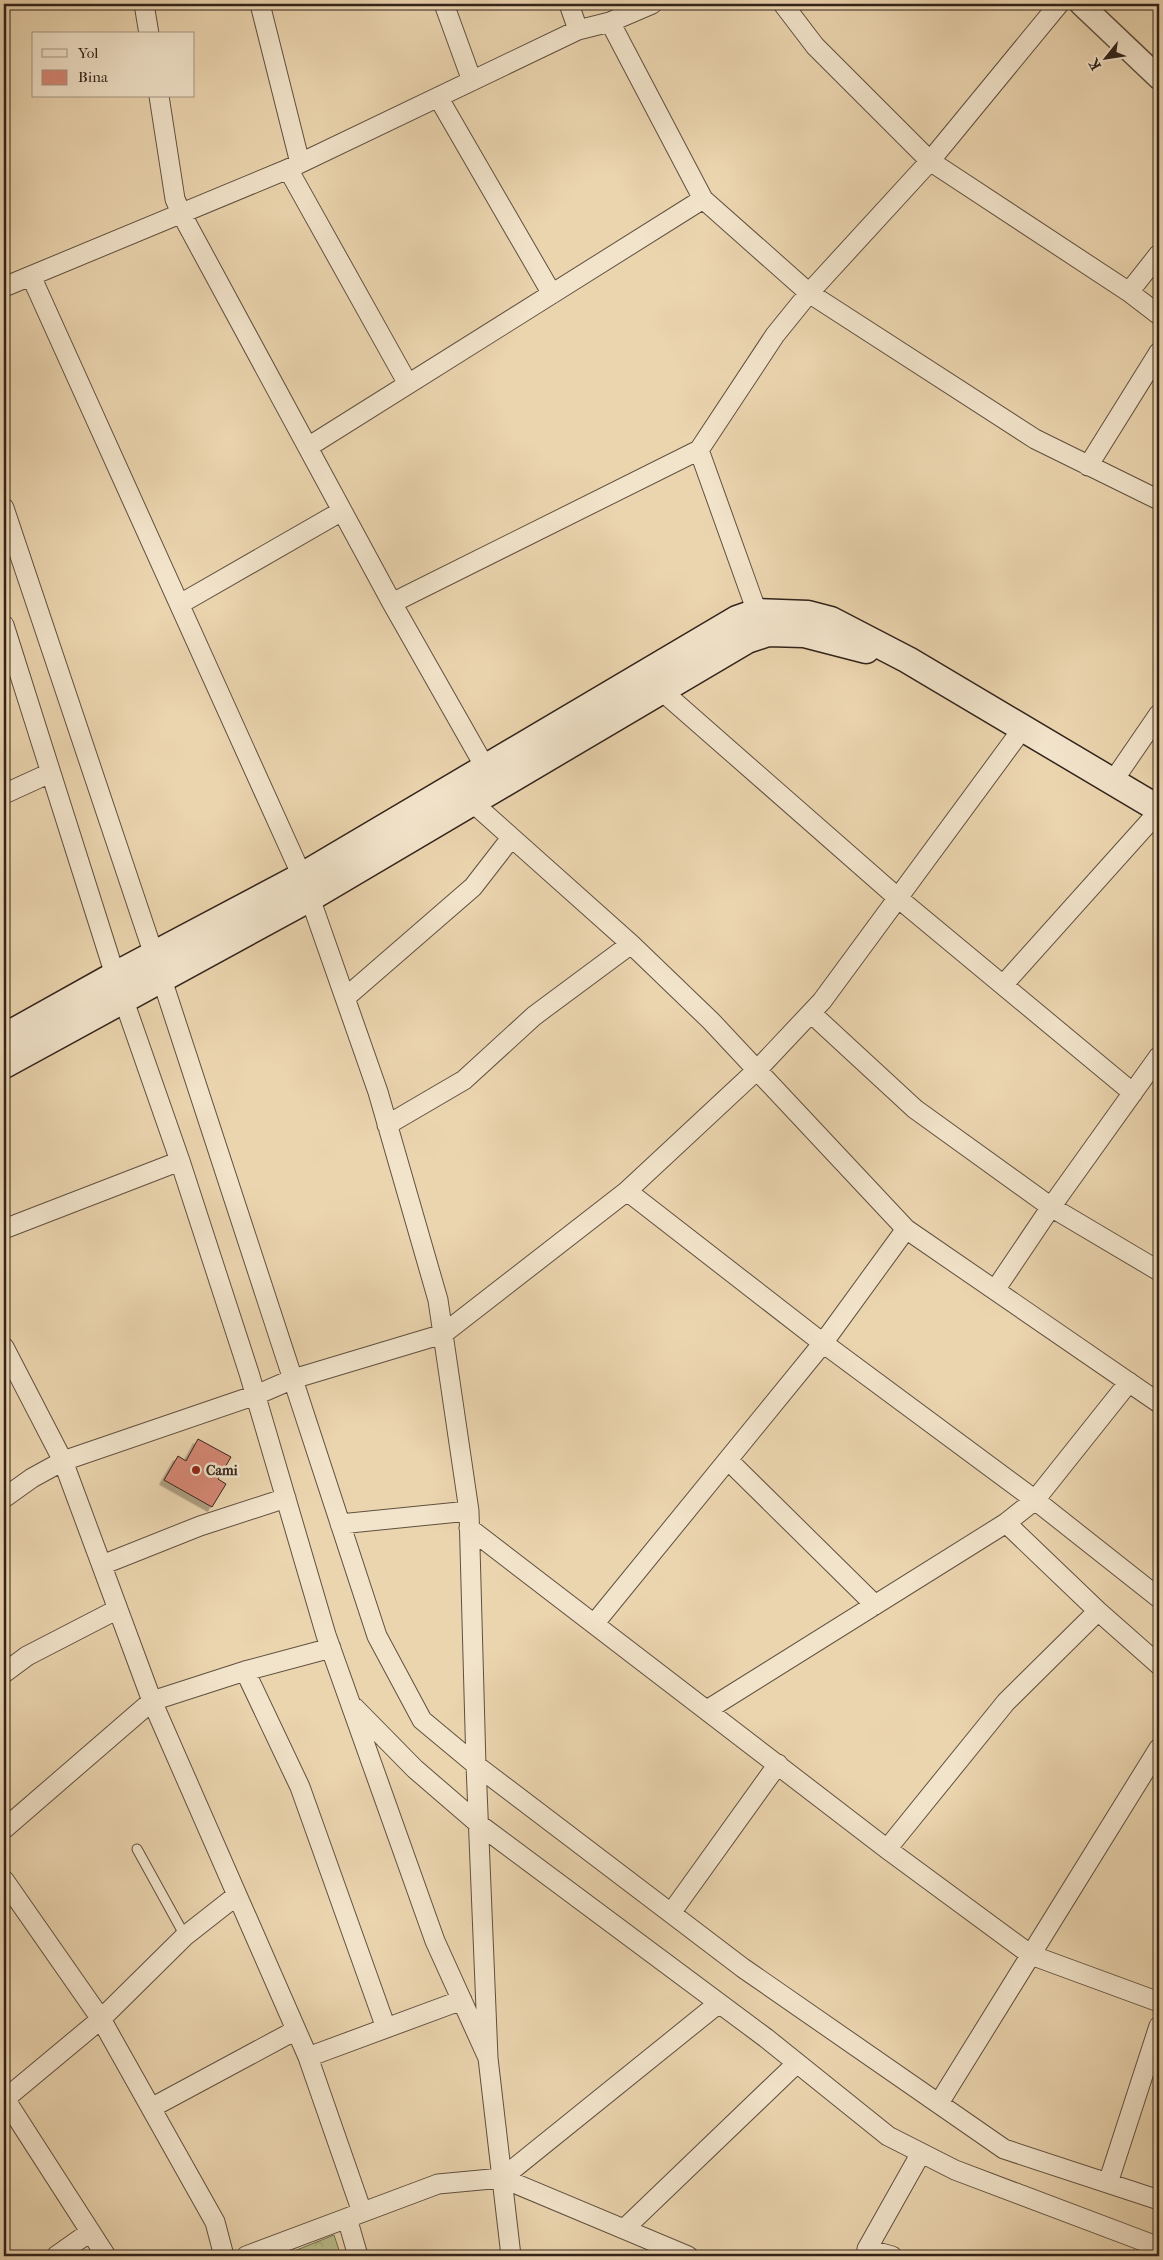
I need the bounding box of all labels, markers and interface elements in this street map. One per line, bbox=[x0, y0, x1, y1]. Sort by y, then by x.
legend bbox=[32, 32, 195, 98]
north arrow bbox=[1080, 32, 1130, 82]
text: Yol bbox=[77, 44, 98, 62]
text: K bbox=[1085, 55, 1105, 73]
text: Bina bbox=[78, 68, 109, 86]
place label: Cami bbox=[206, 1462, 239, 1479]
marker: Cami bbox=[190, 1464, 202, 1476]

